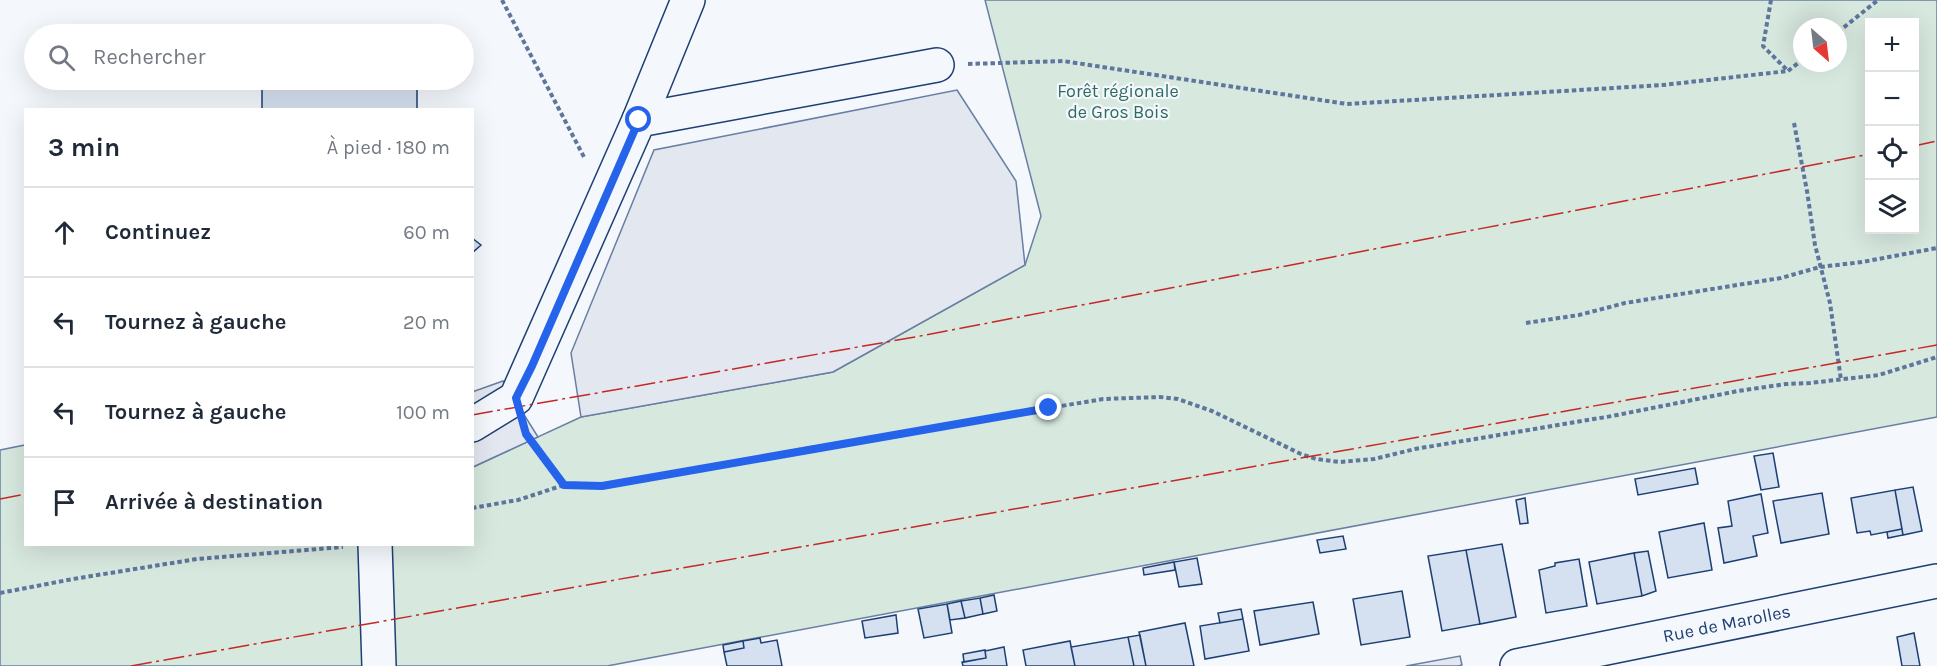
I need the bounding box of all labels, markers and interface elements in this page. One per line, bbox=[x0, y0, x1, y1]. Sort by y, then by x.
north arrow bbox=[1793, 18, 1847, 72]
map controls bbox=[1865, 18, 1919, 234]
button: + bbox=[1865, 18, 1919, 72]
search box bbox=[24, 24, 474, 90]
icon: search bbox=[45, 41, 78, 74]
text: Rechercher bbox=[93, 44, 206, 70]
button: − bbox=[1865, 72, 1919, 126]
park label: Forêt régionale de Gros Bois bbox=[1057, 80, 1179, 123]
route start bbox=[625, 106, 651, 132]
button: locate bbox=[1865, 126, 1919, 180]
text: 3 min bbox=[48, 132, 120, 163]
text: À pied · 180 m bbox=[327, 136, 450, 159]
button: layers bbox=[1865, 180, 1919, 234]
icon: ahead bbox=[48, 216, 81, 249]
text: Continuez bbox=[105, 219, 211, 245]
text: 60 m bbox=[403, 221, 450, 244]
icon: left bbox=[48, 306, 81, 339]
text: Tournez à gauche bbox=[105, 309, 286, 335]
text: 20 m bbox=[403, 311, 450, 334]
route end bbox=[1035, 394, 1061, 420]
icon: left bbox=[48, 396, 81, 429]
text: Tournez à gauche bbox=[105, 399, 286, 425]
text: 100 m bbox=[396, 401, 450, 424]
icon: arrive bbox=[48, 486, 81, 519]
text: Arrivée à destination bbox=[105, 489, 323, 515]
street label: Rue de Marolles bbox=[1661, 600, 1793, 647]

